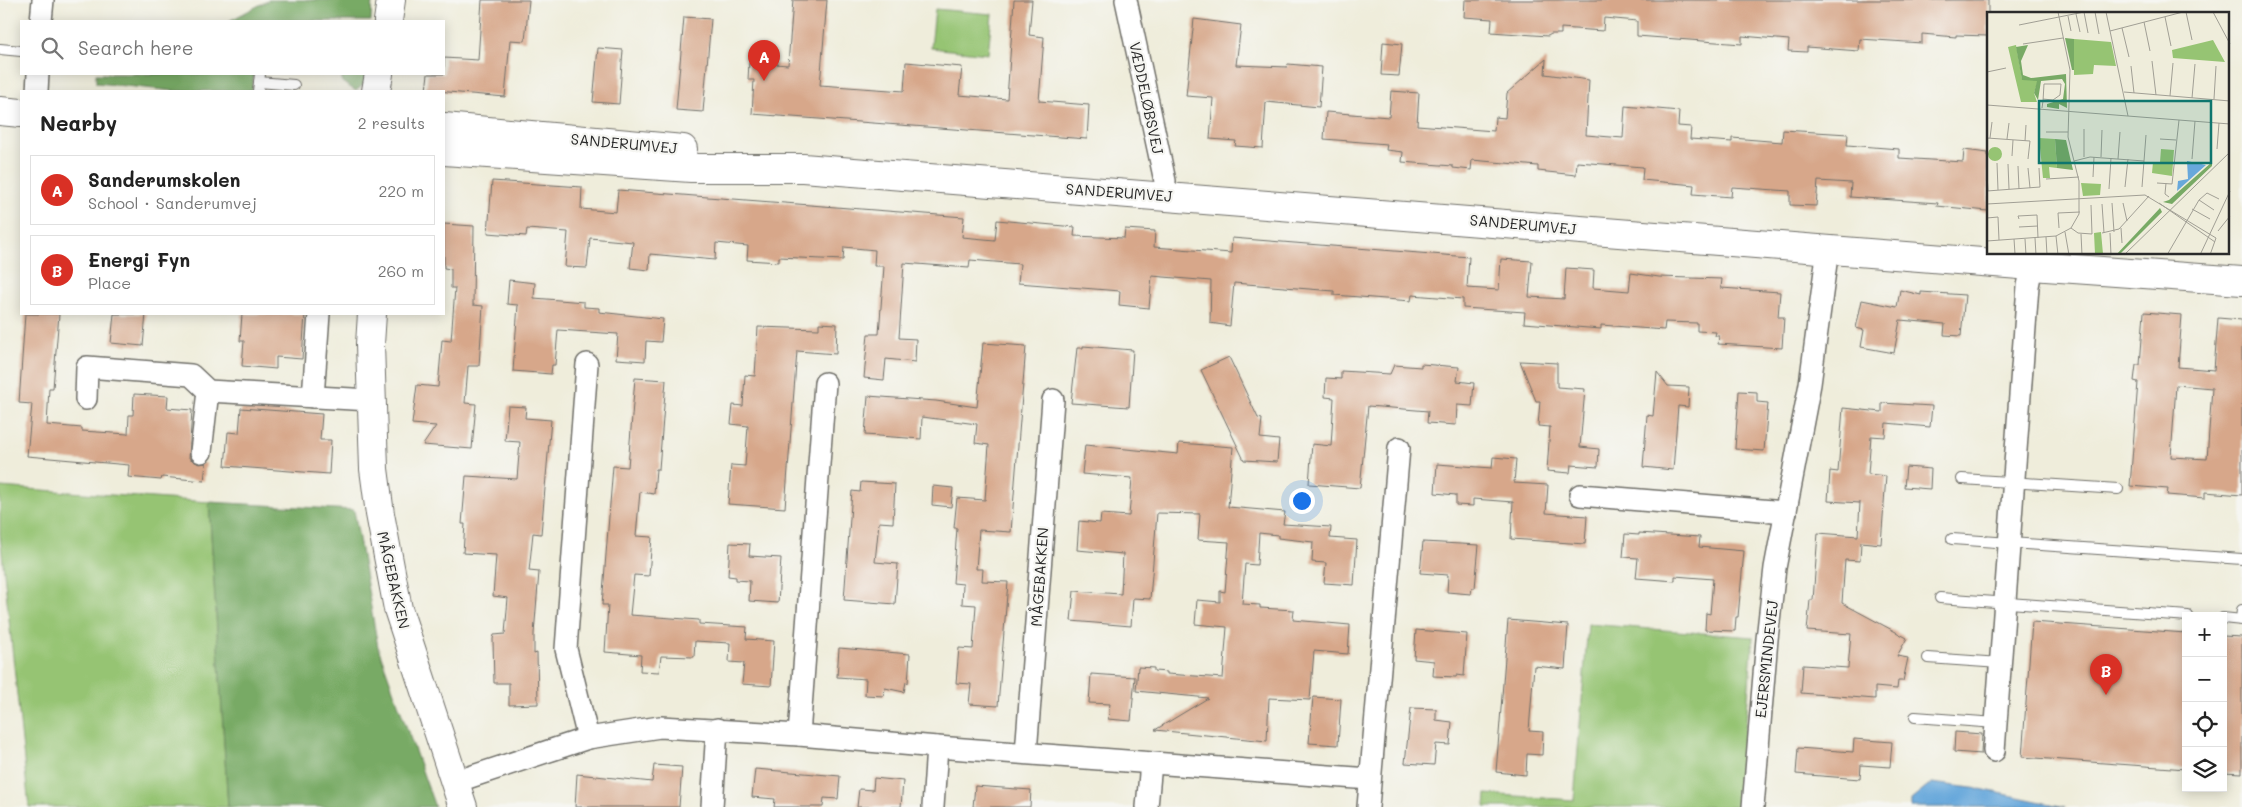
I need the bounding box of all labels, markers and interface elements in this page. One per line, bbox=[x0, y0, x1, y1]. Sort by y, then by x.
inset map bbox=[1987, 12, 2230, 255]
search box bbox=[20, 20, 445, 75]
icon: search bbox=[38, 34, 66, 62]
text: Search here bbox=[78, 35, 194, 60]
pin: A bbox=[748, 40, 780, 81]
street label: VÆDDELØBSVEJ bbox=[1125, 40, 1169, 157]
text: Nearby bbox=[40, 109, 117, 136]
text: 2 results bbox=[358, 112, 425, 133]
street label: SANDERUMVEJ bbox=[570, 128, 679, 158]
text: Sanderumskolen bbox=[88, 167, 240, 192]
street label: SANDERUMVEJ bbox=[1065, 178, 1174, 206]
text: A bbox=[51, 180, 63, 201]
text: 220 m bbox=[378, 180, 424, 201]
text: School · Sanderumvej bbox=[88, 192, 257, 213]
street label: SANDERUMVEJ bbox=[1469, 209, 1578, 239]
text: Energi Fyn bbox=[88, 247, 190, 272]
text: B bbox=[52, 260, 62, 281]
text: 260 m bbox=[378, 260, 424, 281]
text: Place bbox=[88, 272, 131, 293]
your location bbox=[1289, 488, 1315, 514]
street label: MÅGEBAKKEN bbox=[1026, 527, 1052, 627]
street label: MÅGEBAKKEN bbox=[373, 529, 415, 631]
street label: EJERSMINDEVEJ bbox=[1750, 598, 1782, 719]
map controls bbox=[2182, 612, 2227, 792]
button: + bbox=[2182, 612, 2227, 657]
pin: B bbox=[2090, 654, 2122, 695]
button: − bbox=[2182, 657, 2227, 702]
button: locate bbox=[2182, 702, 2227, 747]
button: layers bbox=[2182, 747, 2227, 792]

